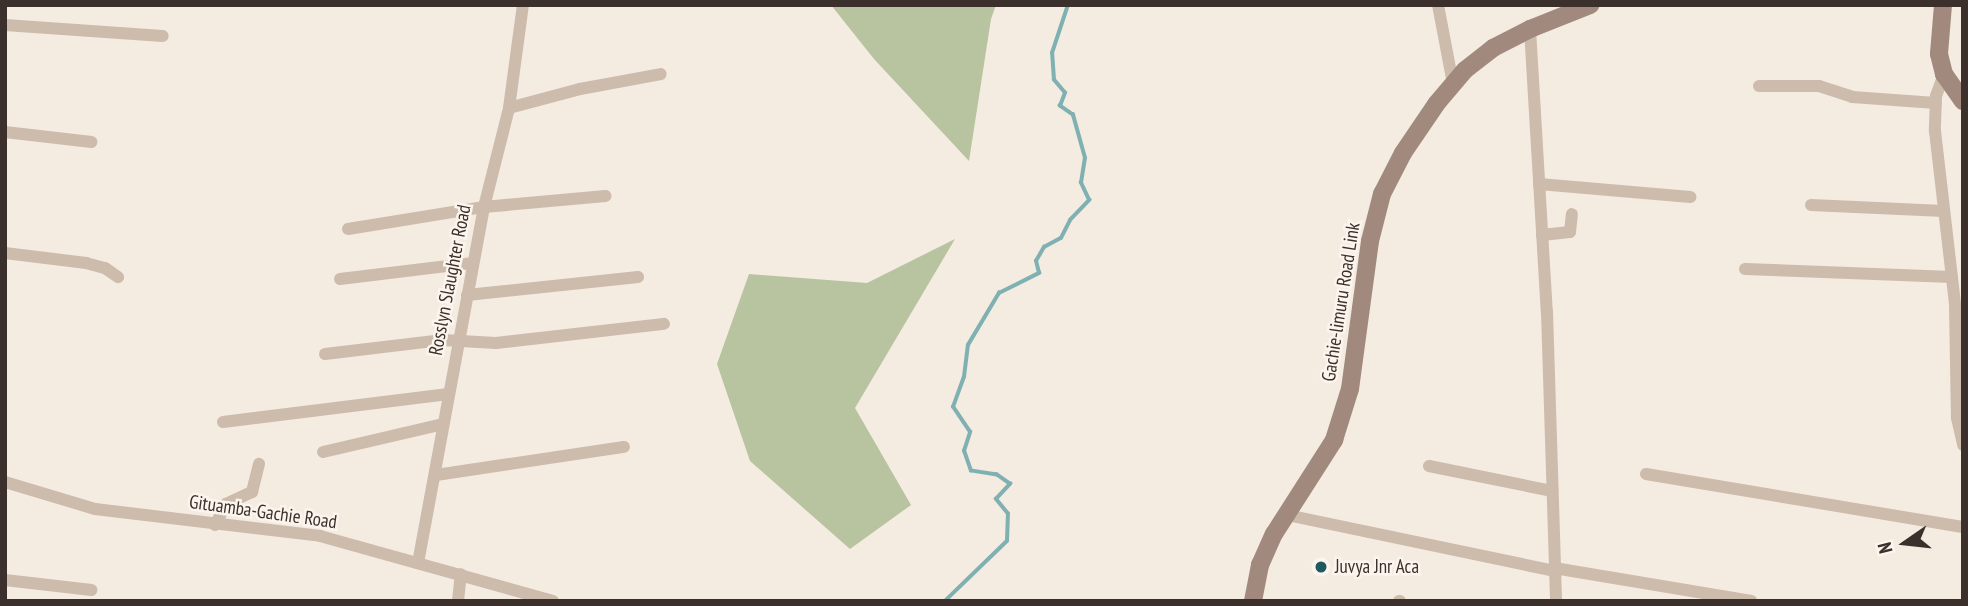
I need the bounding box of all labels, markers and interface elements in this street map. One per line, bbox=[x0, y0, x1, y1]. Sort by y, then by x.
street label: Rosslyn Slaughter Road bbox=[424, 203, 476, 357]
street label: Gachie-limuru Road Link bbox=[1317, 221, 1365, 383]
street label: Gituamba-Gachie Road bbox=[188, 490, 338, 534]
north arrow bbox=[1870, 508, 1940, 578]
text: N bbox=[1872, 540, 1898, 556]
place label: Juvya Jnr Aca bbox=[1335, 556, 1419, 578]
marker: Juvya Jnr Aca bbox=[1313, 559, 1329, 575]

